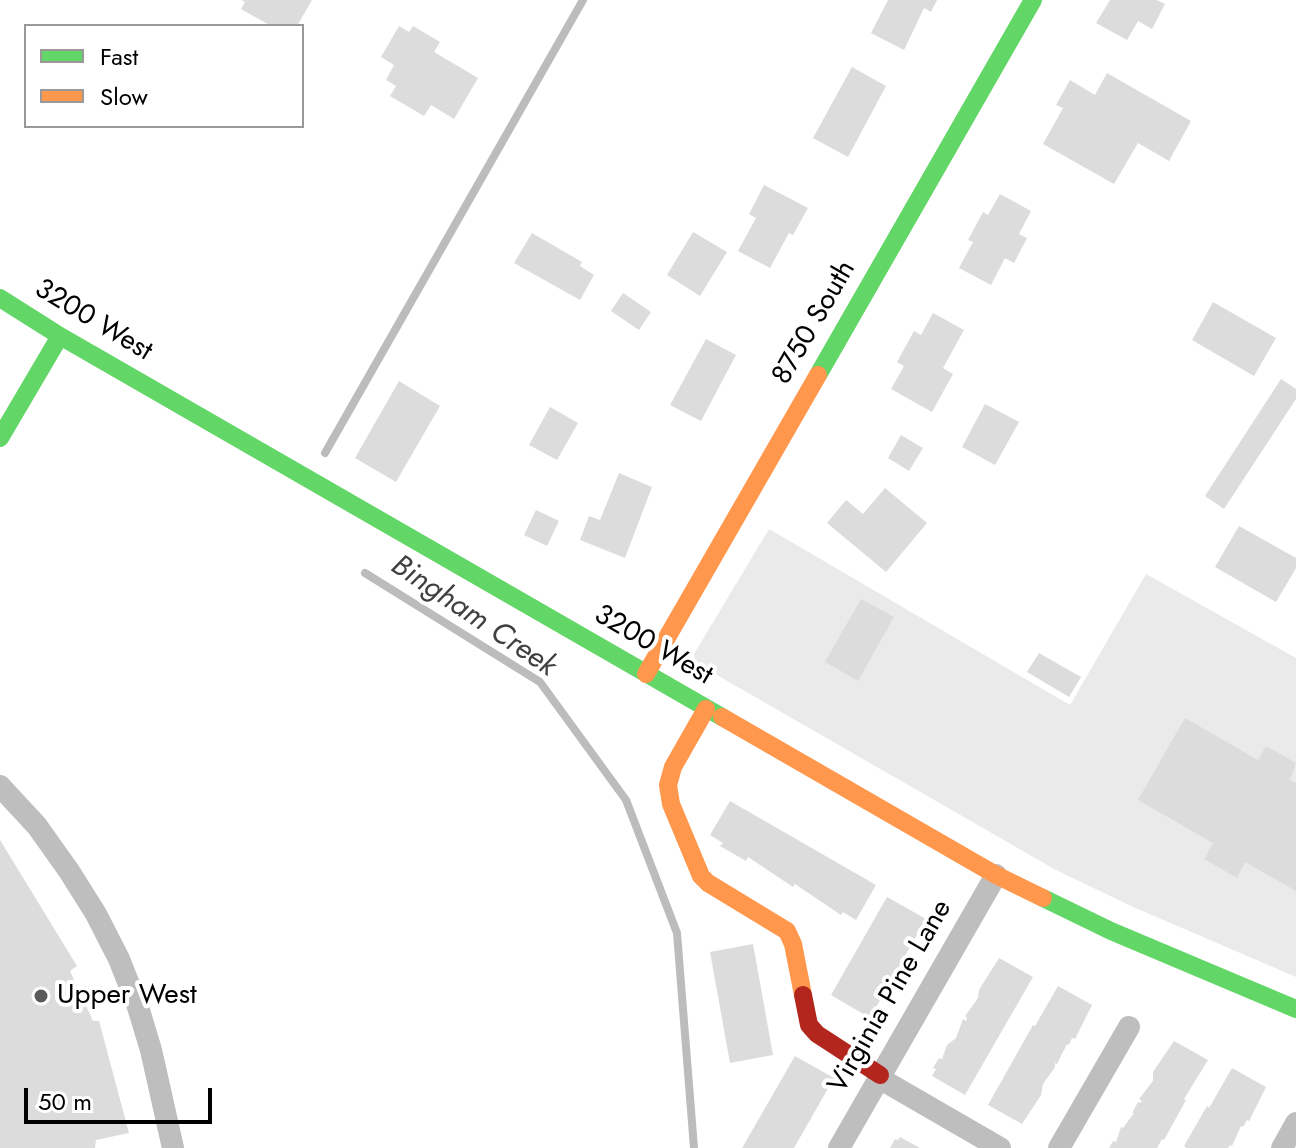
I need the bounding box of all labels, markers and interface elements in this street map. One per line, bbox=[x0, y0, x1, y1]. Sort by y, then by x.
legend bbox=[24, 24, 304, 128]
text: Fast bbox=[100, 39, 138, 74]
text: Slow bbox=[100, 79, 148, 114]
street label: 8750 South bbox=[766, 255, 864, 391]
street label: 3200 West bbox=[28, 273, 158, 369]
water label: Bingham Creek bbox=[384, 549, 562, 685]
street label: 3200 West bbox=[588, 599, 718, 693]
street label: Virginia Pine Lane bbox=[822, 894, 960, 1100]
place label: Upper West bbox=[57, 979, 197, 1013]
marker: Upper West bbox=[32, 987, 50, 1005]
scale bar bbox=[28, 1072, 216, 1122]
text: 50 m bbox=[38, 1084, 92, 1119]

